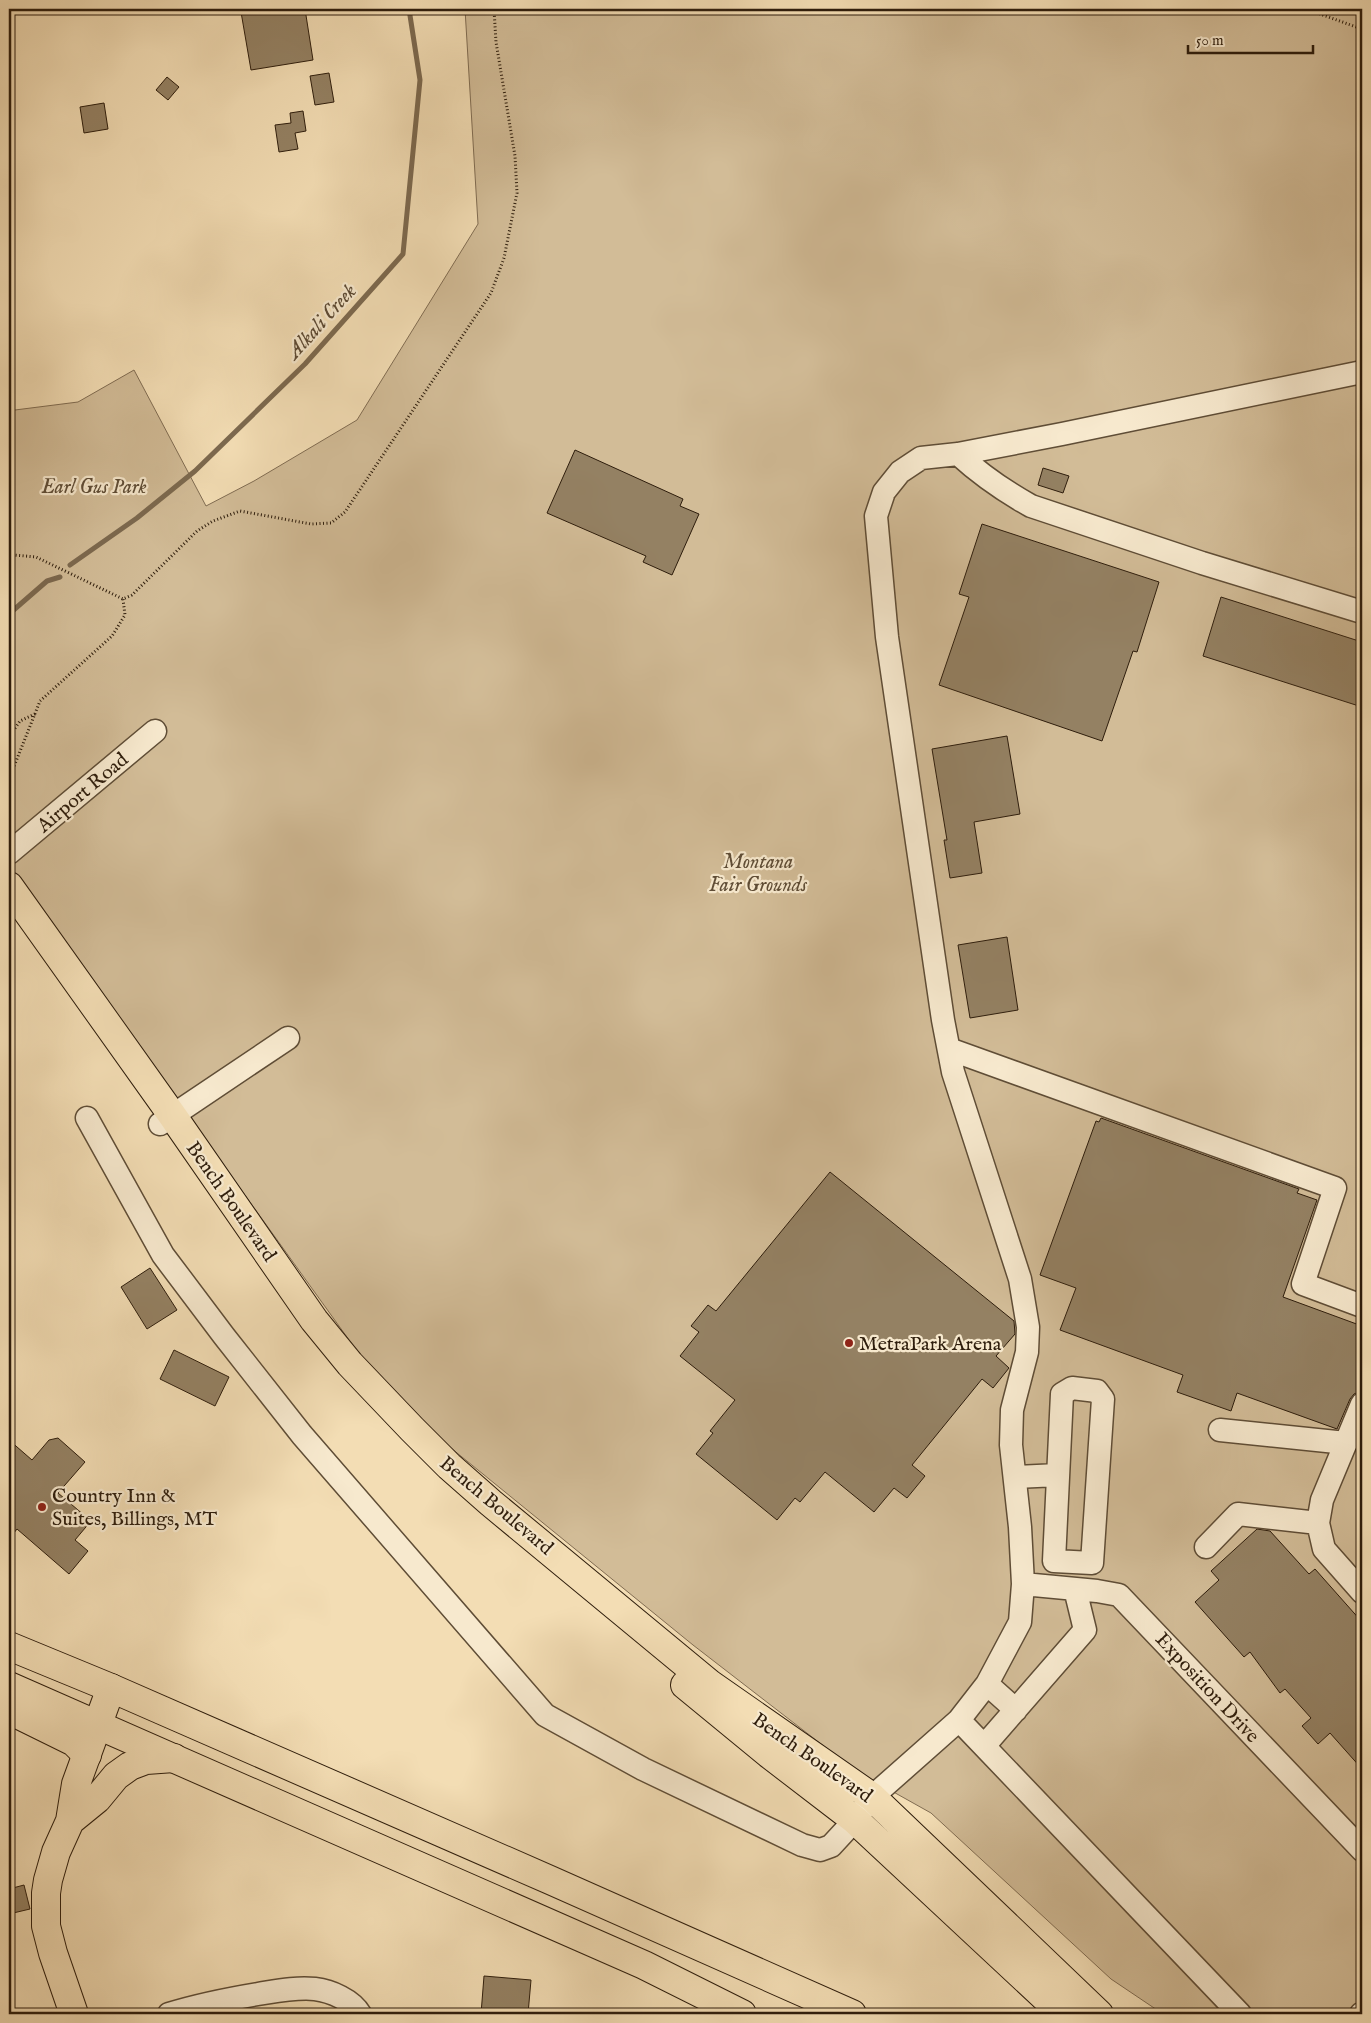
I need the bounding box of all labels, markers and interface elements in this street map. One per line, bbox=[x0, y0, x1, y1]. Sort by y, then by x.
scale bar bbox=[1188, 22, 1314, 54]
text: 50 m bbox=[1196, 31, 1224, 50]
water label: Alkali Creek bbox=[280, 278, 363, 367]
park label: Earl Gus Park bbox=[40, 475, 147, 500]
street label: Airport Road bbox=[31, 748, 134, 839]
park label: Montana Fair Grounds bbox=[709, 850, 807, 898]
street label: Bench Boulevard bbox=[180, 1137, 282, 1267]
place label: MetraPark Arena bbox=[859, 1332, 1002, 1357]
marker: MetraPark Arena bbox=[843, 1337, 855, 1349]
street label: Bench Boulevard bbox=[434, 1451, 558, 1561]
place label: Country Inn & Suites, Billings, MT bbox=[52, 1484, 218, 1532]
marker: Country Inn & Suites, Billings, MT bbox=[36, 1501, 48, 1513]
street label: Exposition Drive bbox=[1149, 1628, 1264, 1748]
street label: Bench Boulevard bbox=[747, 1708, 877, 1809]

